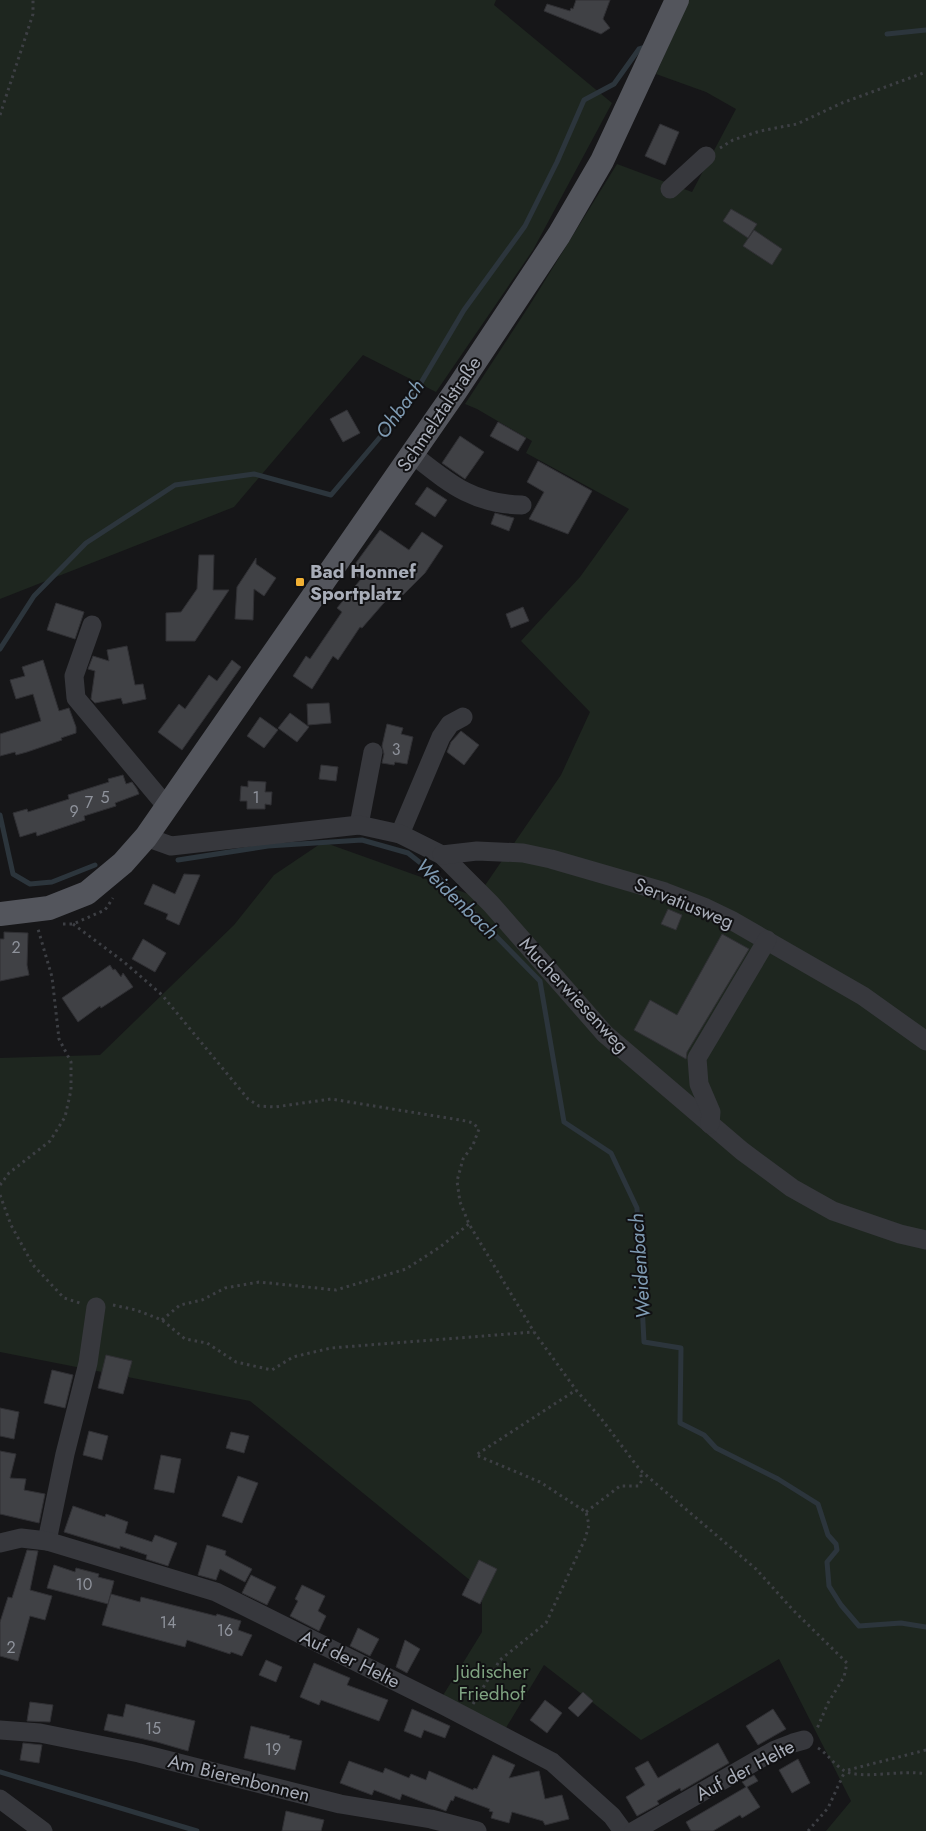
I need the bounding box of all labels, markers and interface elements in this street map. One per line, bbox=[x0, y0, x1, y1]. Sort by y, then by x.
street label: Schmelztalstraße bbox=[390, 351, 488, 477]
water label: Ohbach bbox=[369, 373, 431, 445]
place label: Bad Honnef Sportplatz bbox=[310, 558, 417, 607]
marker: Bad Honnef Sportplatz bbox=[294, 576, 306, 588]
house number: 3 bbox=[392, 738, 401, 761]
house number: 5 bbox=[100, 786, 110, 809]
house number: 1 bbox=[252, 786, 260, 809]
house number: 7 bbox=[85, 791, 94, 814]
house number: 9 bbox=[69, 800, 79, 823]
water label: Weidenbach bbox=[409, 852, 505, 946]
street label: Servatiusweg bbox=[630, 871, 738, 935]
street label: Mucherwiesenweg bbox=[513, 931, 635, 1059]
house number: 2 bbox=[11, 936, 21, 959]
water label: Weidenbach bbox=[622, 1212, 658, 1320]
house number: 10 bbox=[76, 1573, 92, 1596]
house number: 14 bbox=[160, 1611, 176, 1634]
house number: 16 bbox=[217, 1619, 233, 1642]
street label: Auf der Helte bbox=[295, 1623, 405, 1695]
house number: 2 bbox=[6, 1636, 16, 1659]
park label: Jüdischer Friedhof bbox=[452, 1658, 529, 1707]
house number: 15 bbox=[145, 1717, 161, 1740]
street label: Auf der Helte bbox=[691, 1733, 799, 1807]
house number: 19 bbox=[265, 1738, 281, 1761]
street label: Am Bierenbonnen bbox=[165, 1747, 313, 1809]

